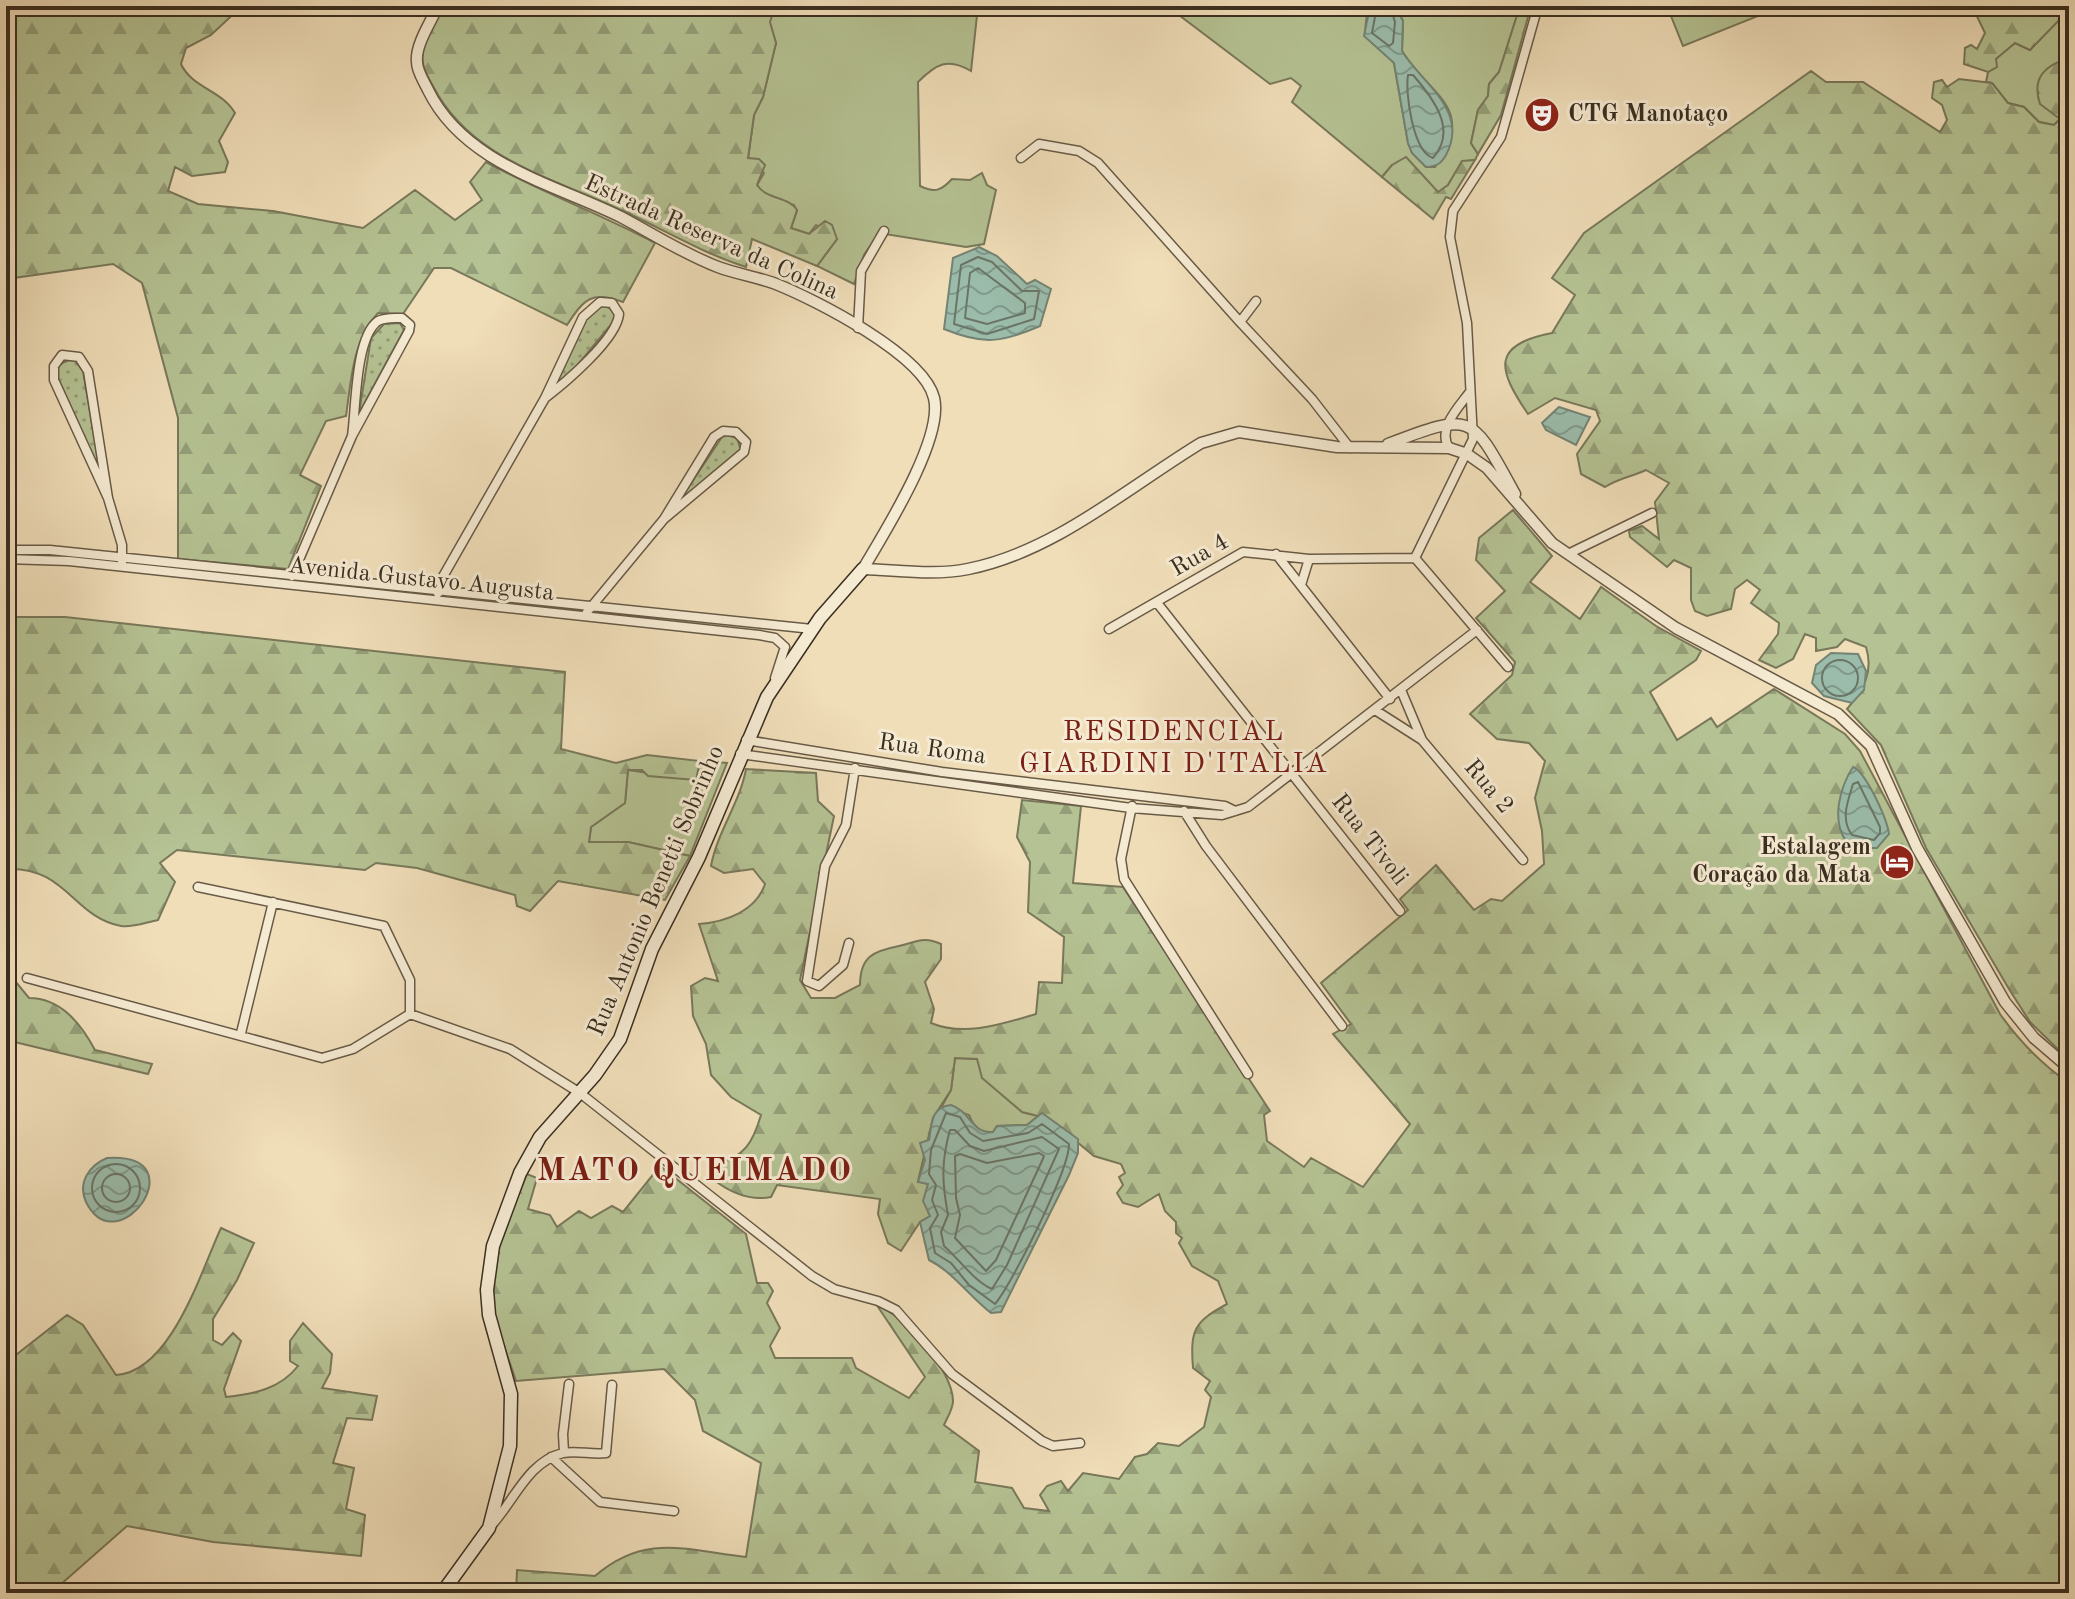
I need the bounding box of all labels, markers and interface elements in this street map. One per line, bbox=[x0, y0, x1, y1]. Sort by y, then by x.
theatre icon: CTG Manotaço bbox=[1523, 96, 1561, 134]
place label: CTG Manotaço bbox=[1568, 103, 1728, 127]
street label: Estrada Reserva da Colina bbox=[580, 171, 842, 305]
street label: Rua 4 bbox=[1167, 530, 1233, 582]
street label: Avenida Gustavo Augusta bbox=[287, 554, 556, 606]
district label: RESIDENCIAL GIARDINI D'ITALIA bbox=[1019, 719, 1329, 779]
street label: Rua Roma bbox=[877, 731, 988, 769]
street label: Rua Antonio Benetti Sobrinho bbox=[585, 742, 729, 1040]
street label: Rua 2 bbox=[1459, 755, 1517, 819]
street label: Rua Tivoli bbox=[1326, 790, 1412, 890]
place label: Estalagem Coração da Mata bbox=[1692, 836, 1871, 888]
hotel icon: Estalagem Coração da Mata bbox=[1878, 843, 1916, 881]
district label: MATO QUEIMADO bbox=[537, 1156, 853, 1188]

